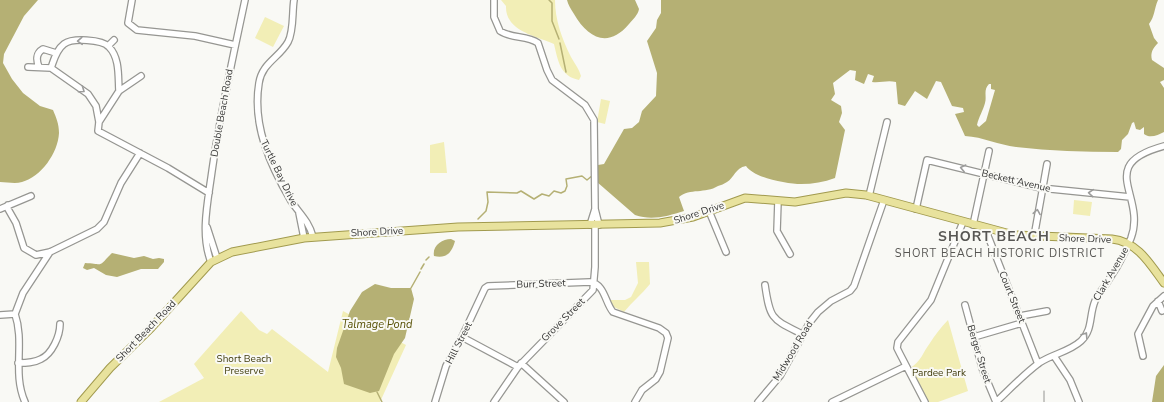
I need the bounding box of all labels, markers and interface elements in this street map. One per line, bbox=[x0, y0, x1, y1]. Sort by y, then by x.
one-way arrow bbox=[77, 37, 83, 45]
street label: Double Beach Road bbox=[207, 68, 237, 158]
one-way arrow bbox=[78, 85, 85, 92]
street label: Turtle Bay Drive bbox=[257, 137, 301, 209]
one-way arrow bbox=[959, 165, 966, 173]
street label: Beckett Avenue bbox=[980, 166, 1052, 196]
one-way arrow bbox=[1088, 189, 1094, 198]
street label: Shore Drive bbox=[672, 198, 726, 228]
one-way arrow bbox=[1032, 209, 1041, 215]
street label: Shore Drive bbox=[350, 224, 404, 240]
district label: SHORT BEACH bbox=[938, 227, 1050, 246]
street label: Shore Drive bbox=[1059, 231, 1111, 247]
street label: Clark Avenue bbox=[1090, 244, 1132, 304]
district label: SHORT BEACH HISTORIC DISTRICT bbox=[895, 246, 1105, 261]
street label: Court Street bbox=[995, 269, 1029, 325]
street label: Burr Street bbox=[516, 276, 566, 292]
street label: Grove Street bbox=[538, 295, 588, 345]
street label: Short Beach Road bbox=[113, 297, 179, 365]
water label: Talmage Pond bbox=[342, 317, 413, 332]
street label: Midwood Road bbox=[770, 318, 817, 384]
street label: Hill Street bbox=[442, 319, 476, 367]
street label: Berger Street bbox=[964, 323, 995, 385]
one-way arrow bbox=[1081, 332, 1088, 339]
park label: Short Beach Preserve bbox=[217, 352, 272, 378]
park label: Pardee Park bbox=[912, 366, 967, 380]

